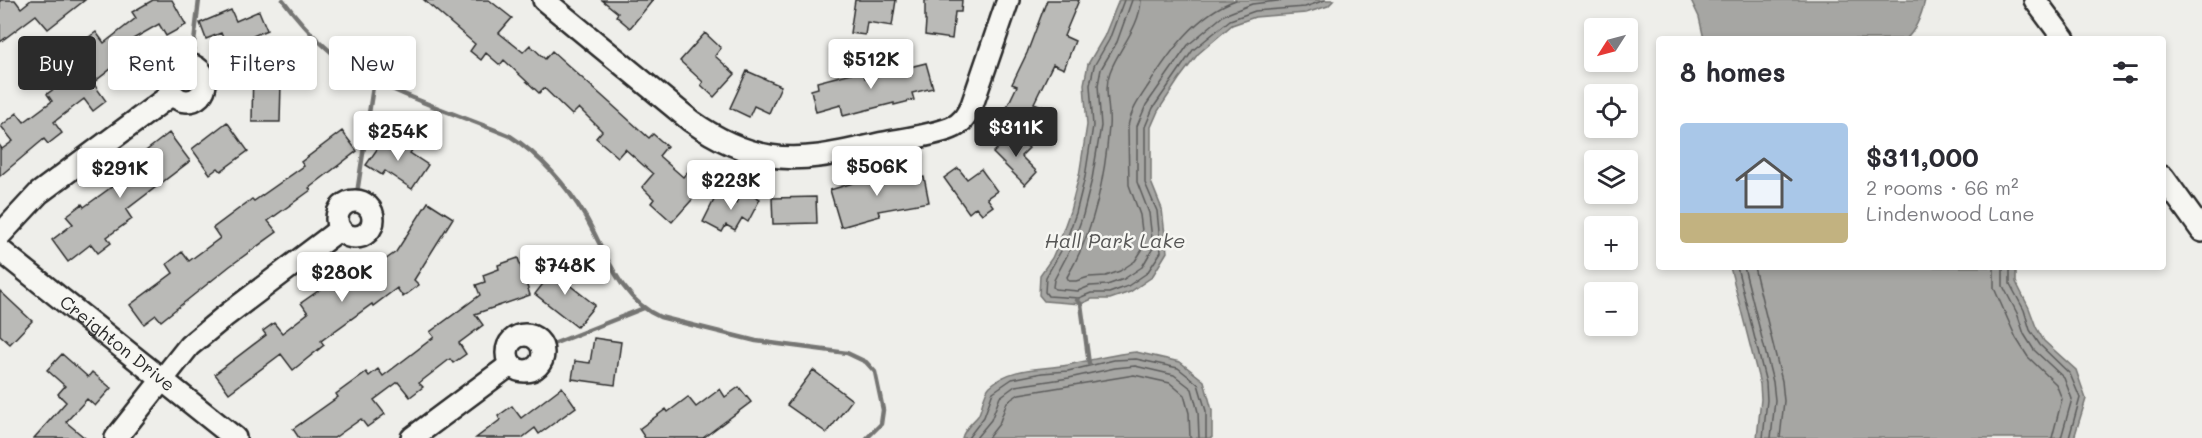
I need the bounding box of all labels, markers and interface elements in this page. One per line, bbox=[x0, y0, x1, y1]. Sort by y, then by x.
north arrow bbox=[1584, 18, 1638, 72]
map controls bbox=[1584, 18, 1638, 336]
chip: Buy bbox=[18, 36, 96, 90]
chip: Rent bbox=[108, 36, 197, 90]
chip: Filters bbox=[209, 36, 317, 90]
chip: New bbox=[329, 36, 416, 90]
pin: $512K bbox=[829, 39, 913, 90]
text: $512K bbox=[842, 45, 900, 71]
text: 8 homes bbox=[1680, 55, 1786, 89]
icon: filters bbox=[2109, 56, 2142, 89]
button: locate bbox=[1584, 84, 1638, 138]
pin: $311K bbox=[974, 107, 1058, 158]
pin: $254K bbox=[356, 111, 440, 162]
text: $311K bbox=[988, 113, 1044, 139]
text: $254K bbox=[367, 117, 429, 143]
text: $311,000 bbox=[1866, 140, 1979, 174]
pin: $506K bbox=[835, 146, 919, 197]
icon: home bbox=[1728, 147, 1800, 219]
pin: $291K bbox=[78, 148, 162, 199]
button: layers bbox=[1584, 150, 1638, 204]
text: $506K bbox=[846, 152, 908, 178]
text: $291K bbox=[91, 154, 149, 180]
pin: $223K bbox=[689, 160, 773, 211]
text: $223K bbox=[701, 166, 761, 192]
text: 2 rooms · 66 m² bbox=[1866, 174, 2019, 200]
text: Lindenwood Lane bbox=[1866, 200, 2035, 226]
button: + bbox=[1584, 216, 1638, 270]
water label: Hall Park Lake bbox=[1045, 227, 1185, 253]
pin: $748K bbox=[523, 245, 607, 296]
text: $748K bbox=[534, 251, 596, 277]
pin: $280K bbox=[300, 252, 384, 303]
text: $280K bbox=[311, 258, 373, 284]
button: − bbox=[1584, 282, 1638, 336]
street label: Creighton Drive bbox=[55, 289, 180, 396]

